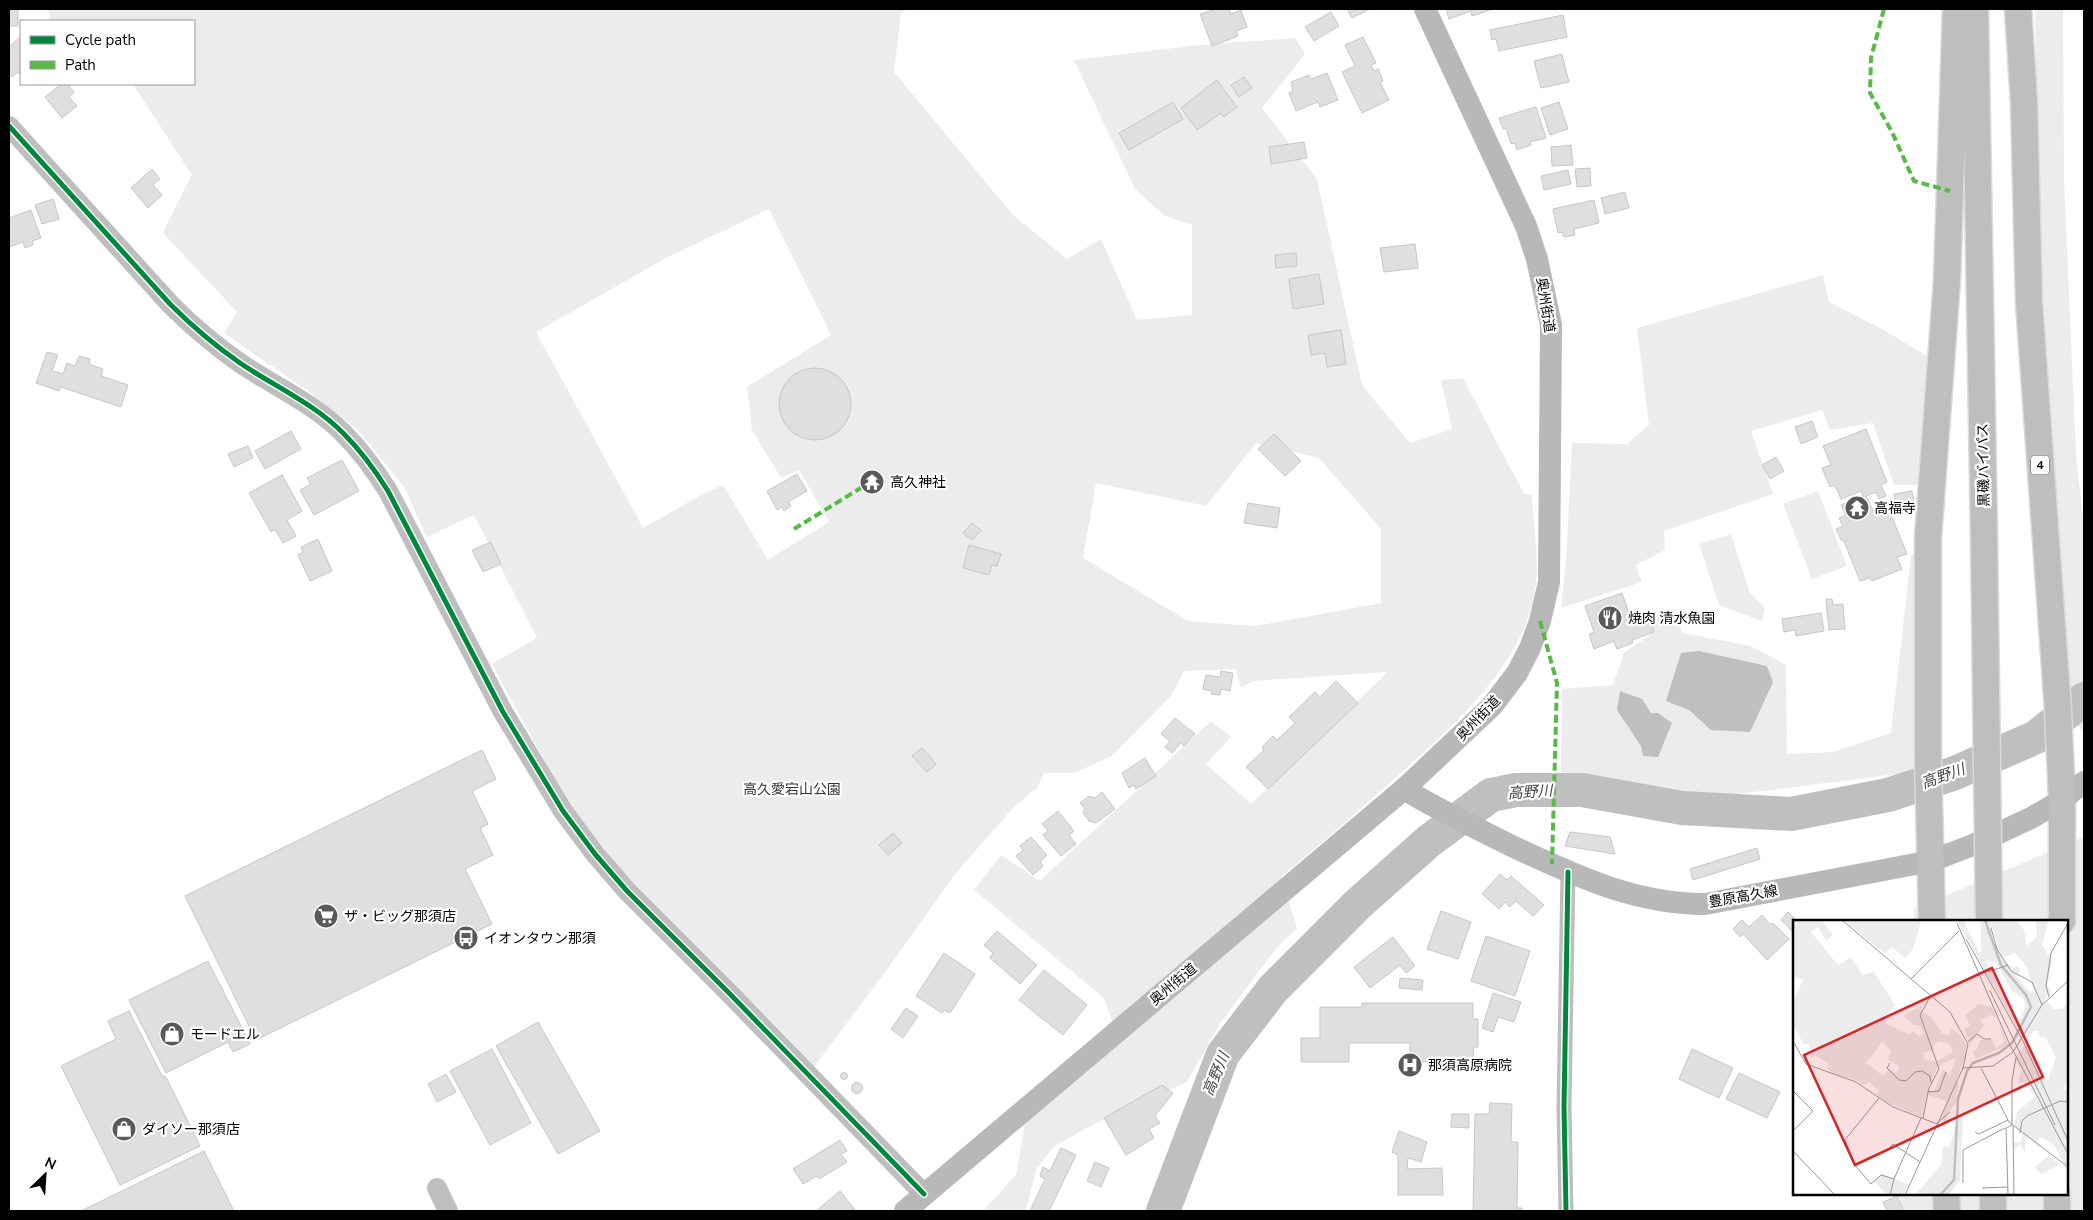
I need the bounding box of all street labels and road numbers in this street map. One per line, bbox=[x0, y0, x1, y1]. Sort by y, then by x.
street label: 奥州街道 bbox=[1532, 276, 1559, 334]
street label: 黒磯バイパス bbox=[1973, 423, 1994, 507]
road number: 4 bbox=[2031, 456, 2049, 474]
street label: 奥州街道 bbox=[1452, 692, 1505, 745]
street label: 豊原高久線 bbox=[1707, 881, 1779, 912]
street label: 奥州街道 bbox=[1146, 959, 1201, 1010]

